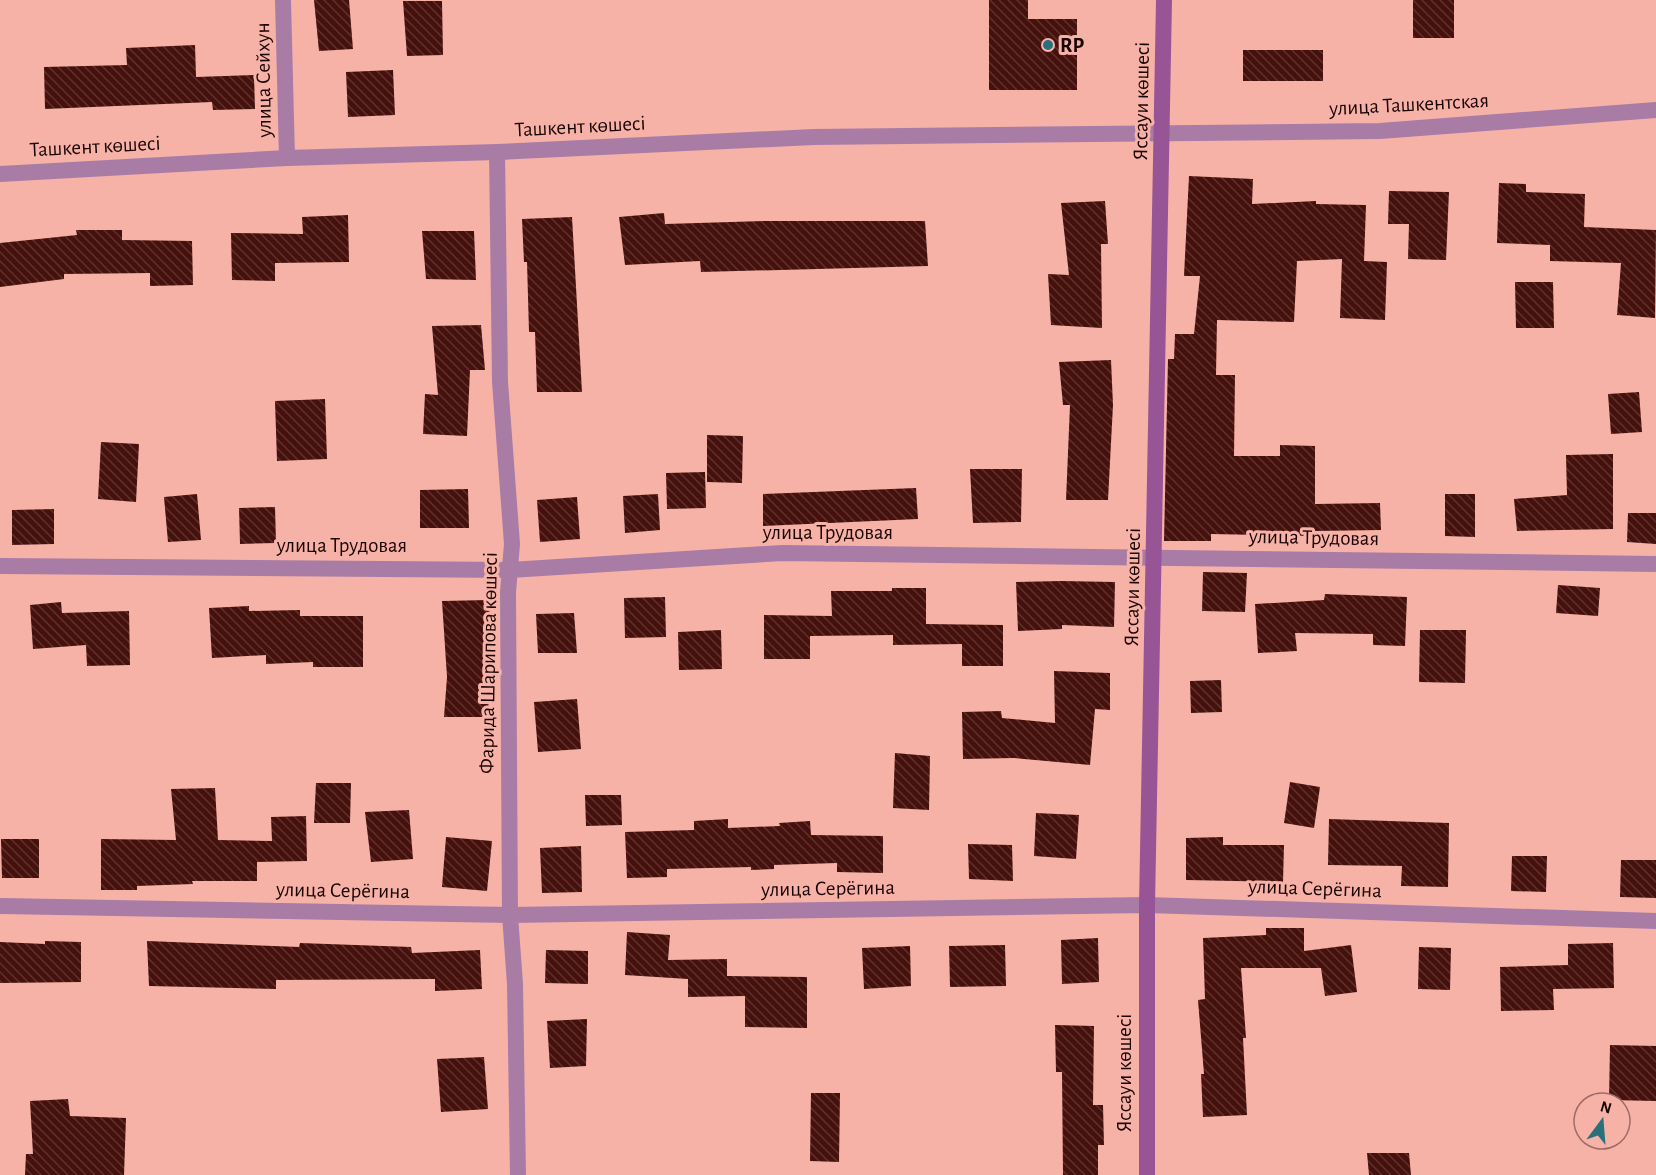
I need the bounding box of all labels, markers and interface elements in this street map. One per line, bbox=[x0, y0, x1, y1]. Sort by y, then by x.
street label: улица Сейхун bbox=[252, 22, 275, 139]
place label: RP bbox=[1060, 35, 1084, 56]
marker: RP bbox=[1041, 38, 1055, 52]
street label: Яссауи көшесі bbox=[1130, 42, 1153, 161]
street label: улица Ташкентская bbox=[1328, 90, 1489, 119]
street label: Ташкент көшесі bbox=[514, 113, 646, 140]
street label: Ташкент көшесі bbox=[29, 133, 161, 160]
street label: улица Трудовая bbox=[762, 522, 893, 543]
street label: улица Трудовая bbox=[1248, 526, 1379, 549]
street label: Яссауи көшесі bbox=[1121, 528, 1144, 647]
street label: улица Трудовая bbox=[276, 535, 407, 556]
street label: Фарида Шарипова көшесі bbox=[476, 552, 501, 774]
street label: улица Серёгина bbox=[1247, 876, 1383, 901]
street label: улица Серёгина bbox=[760, 877, 895, 900]
street label: улица Серёгина bbox=[275, 879, 410, 902]
street label: Яссауи көшесі bbox=[1114, 1014, 1135, 1132]
north arrow bbox=[1572, 1091, 1632, 1151]
text: N bbox=[1598, 1098, 1613, 1117]

